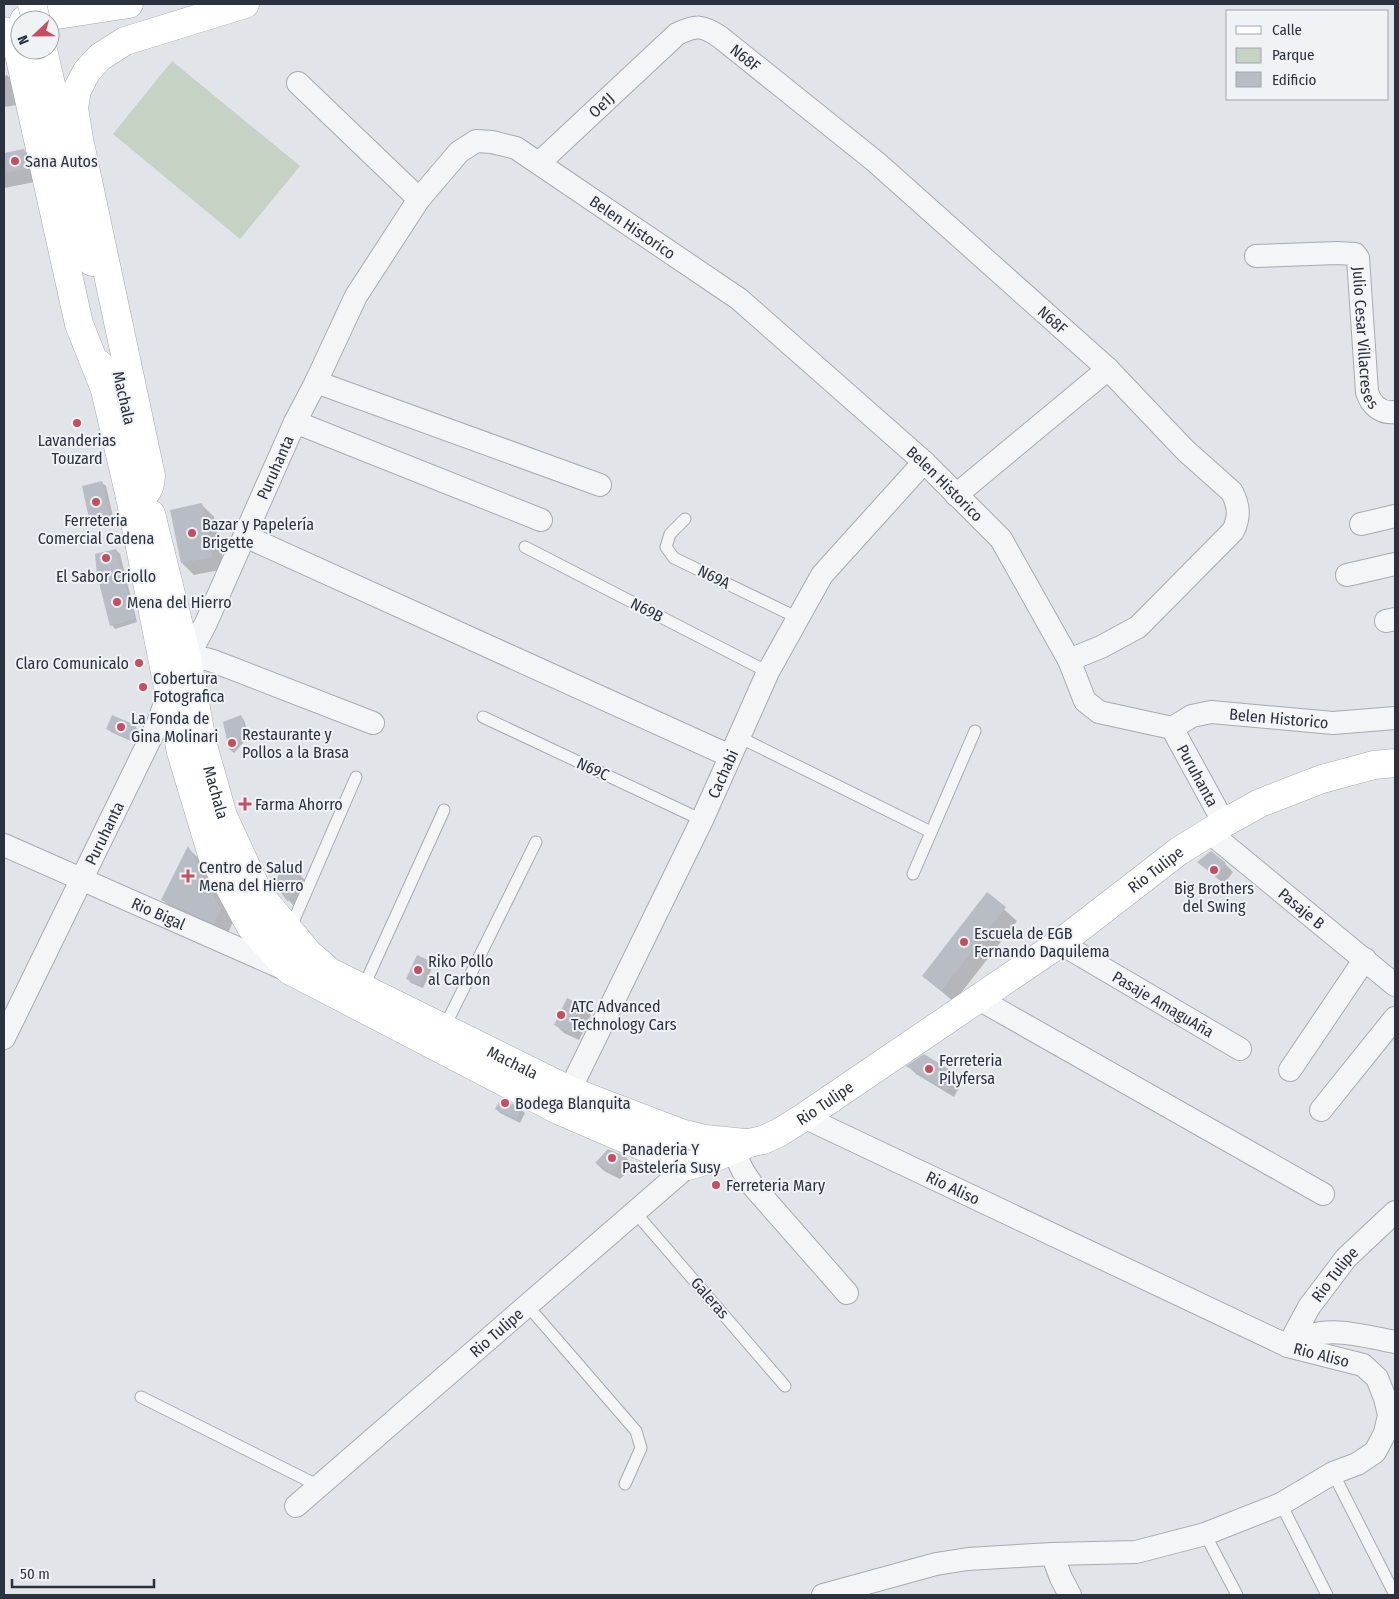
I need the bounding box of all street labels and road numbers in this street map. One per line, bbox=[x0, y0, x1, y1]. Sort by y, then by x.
street label: N68F bbox=[727, 40, 764, 75]
street label: Oe1J bbox=[584, 89, 618, 121]
street label: Belen Historico bbox=[586, 191, 679, 263]
street label: Julio Cesar Villacreses bbox=[1349, 266, 1383, 413]
street label: N68F bbox=[1034, 302, 1071, 338]
street label: Machala bbox=[109, 369, 139, 427]
street label: Puruhanta bbox=[252, 432, 297, 502]
street label: Belen Historico bbox=[903, 442, 987, 525]
street label: N69A bbox=[695, 561, 734, 593]
street label: N69B bbox=[628, 594, 667, 626]
street label: Belen Historico bbox=[1228, 704, 1329, 732]
street label: Puruhanta bbox=[1173, 741, 1223, 810]
street label: Cachabi bbox=[703, 746, 742, 801]
street label: N69C bbox=[574, 753, 612, 785]
street label: Machala bbox=[200, 764, 233, 821]
street label: Puruhanta bbox=[81, 798, 128, 868]
street label: Rio Tulipe bbox=[1124, 842, 1187, 897]
street label: Pasaje B bbox=[1275, 884, 1329, 933]
street label: Rio Bigal bbox=[129, 893, 188, 933]
street label: Pasaje AmaguAña bbox=[1109, 967, 1218, 1041]
street label: Machala bbox=[484, 1042, 541, 1083]
street label: Rio Tulipe bbox=[793, 1077, 857, 1129]
street label: Rio Aliso bbox=[923, 1167, 983, 1208]
street label: Rio Tulipe bbox=[1307, 1242, 1362, 1305]
street label: Galeras bbox=[687, 1273, 733, 1323]
street label: Rio Tulipe bbox=[465, 1304, 527, 1361]
street label: Rio Aliso bbox=[1292, 1338, 1351, 1371]

